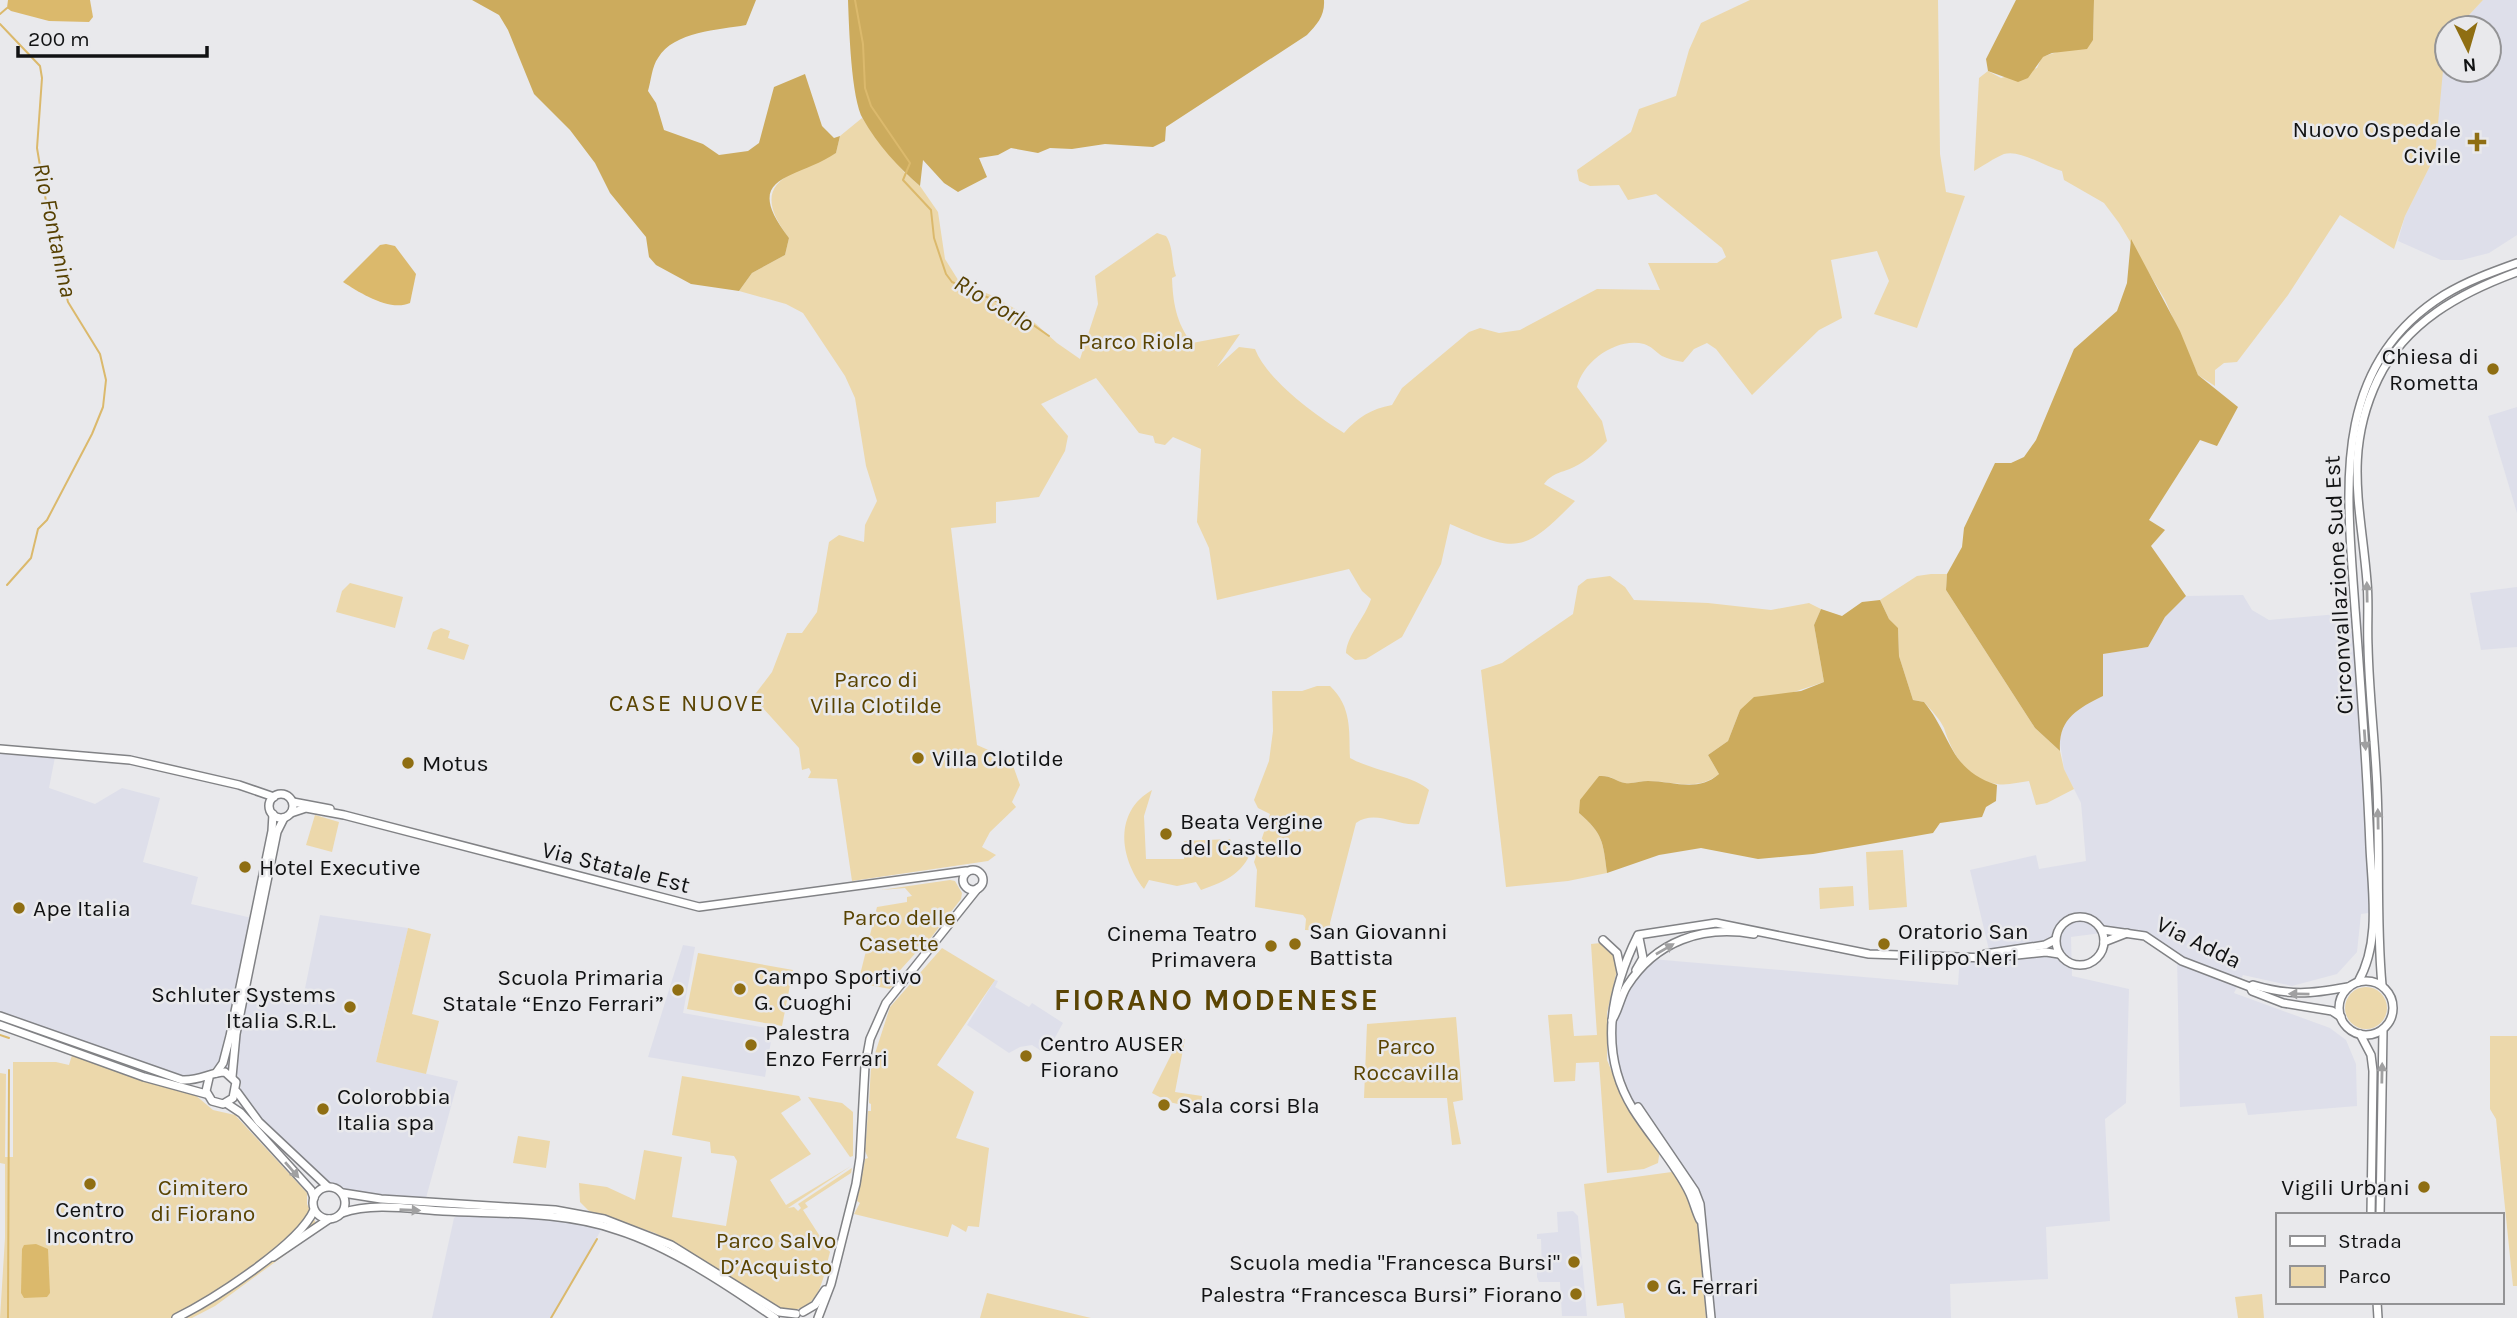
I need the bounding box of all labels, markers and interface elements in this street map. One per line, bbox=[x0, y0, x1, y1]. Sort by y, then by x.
scale bar bbox=[18, 14, 206, 58]
north arrow bbox=[2433, 14, 2503, 84]
text: 200 m bbox=[28, 27, 90, 51]
text: N bbox=[2462, 53, 2477, 76]
place label: Nuovo Ospedale Civile bbox=[2292, 116, 2461, 169]
marker: Nuovo Ospedale Civile bbox=[2467, 132, 2487, 152]
water label: Rio Fontanina bbox=[27, 160, 83, 300]
water label: Rio Corlo bbox=[949, 268, 1039, 338]
park label: Parco Riola bbox=[1078, 328, 1194, 355]
place label: Chiesa di Rometta bbox=[2382, 343, 2479, 396]
marker: Chiesa di Rometta bbox=[2485, 361, 2501, 377]
street label: Circonvallazione Sud Est bbox=[2318, 454, 2359, 715]
one-way arrow bbox=[2362, 581, 2373, 603]
park label: Parco di Villa Clotilde bbox=[810, 666, 942, 719]
district label: CASE NUOVE bbox=[609, 689, 765, 717]
one-way arrow bbox=[2360, 729, 2371, 751]
place label: Villa Clotilde bbox=[932, 745, 1063, 772]
place label: Motus bbox=[422, 750, 489, 777]
marker: Villa Clotilde bbox=[910, 750, 926, 766]
marker: Motus bbox=[400, 755, 416, 771]
place label: Beata Vergine del Castello bbox=[1180, 808, 1323, 861]
one-way arrow bbox=[2372, 808, 2384, 830]
marker: Beata Vergine del Castello bbox=[1158, 826, 1174, 842]
street label: Via Statale Est bbox=[539, 836, 693, 899]
place label: Hotel Executive bbox=[259, 854, 420, 881]
marker: Hotel Executive bbox=[237, 859, 253, 875]
place label: Ape Italia bbox=[33, 895, 131, 922]
marker: Ape Italia bbox=[11, 900, 27, 916]
park label: Parco delle Casette bbox=[842, 904, 956, 957]
street label: Via Adda bbox=[2152, 910, 2246, 975]
place label: San Giovanni Battista bbox=[1309, 918, 1448, 971]
place label: Oratorio San Filippo Neri bbox=[1898, 918, 2029, 971]
place label: Cinema Teatro Primavera bbox=[1107, 920, 1257, 973]
marker: San Giovanni Battista bbox=[1287, 936, 1303, 952]
marker: Oratorio San Filippo Neri bbox=[1876, 936, 1892, 952]
marker: Cinema Teatro Primavera bbox=[1263, 938, 1279, 954]
one-way arrow bbox=[1656, 943, 1675, 955]
place label: Campo Sportivo G. Cuoghi bbox=[754, 963, 922, 1016]
place label: Scuola Primaria Statale “Enzo Ferrari” bbox=[442, 964, 664, 1017]
place label: Schluter Systems Italia S.R.L. bbox=[151, 981, 336, 1034]
marker: Campo Sportivo G. Cuoghi bbox=[732, 981, 748, 997]
marker: Scuola Primaria Statale “Enzo Ferrari” bbox=[670, 982, 686, 998]
district label: FIORANO MODENESE bbox=[1054, 982, 1380, 1018]
one-way arrow bbox=[2287, 988, 2309, 1000]
marker: Schluter Systems Italia S.R.L. bbox=[342, 999, 358, 1015]
place label: Palestra Enzo Ferrari bbox=[765, 1019, 888, 1072]
place label: Centro AUSER Fiorano bbox=[1040, 1030, 1184, 1083]
park label: Parco Roccavilla bbox=[1352, 1033, 1460, 1086]
marker: Palestra Enzo Ferrari bbox=[743, 1037, 759, 1053]
marker: Centro AUSER Fiorano bbox=[1018, 1048, 1034, 1064]
one-way arrow bbox=[2376, 1062, 2388, 1084]
place label: Colorobbia Italia spa bbox=[337, 1083, 450, 1136]
place label: Sala corsi Bla bbox=[1178, 1092, 1320, 1119]
marker: Sala corsi Bla bbox=[1156, 1097, 1172, 1113]
marker: Colorobbia Italia spa bbox=[315, 1101, 331, 1117]
one-way arrow bbox=[284, 1161, 300, 1178]
park label: Cimitero di Fiorano bbox=[151, 1174, 255, 1227]
place label: Vigili Urbani bbox=[2281, 1174, 2410, 1201]
marker: Centro Incontro bbox=[82, 1176, 98, 1192]
marker: Vigili Urbani bbox=[2416, 1179, 2432, 1195]
place label: Centro Incontro bbox=[46, 1196, 134, 1249]
one-way arrow bbox=[399, 1204, 421, 1215]
legend bbox=[2276, 1213, 2503, 1304]
park label: Parco Salvo D’Acquisto bbox=[716, 1227, 836, 1280]
text: Strada bbox=[2338, 1229, 2402, 1253]
place label: Scuola media "Francesca Bursi" bbox=[1229, 1249, 1560, 1276]
marker: Scuola media "Francesca Bursi" bbox=[1566, 1254, 1582, 1270]
text: Parco bbox=[2338, 1264, 2391, 1288]
place label: G. Ferrari bbox=[1667, 1273, 1759, 1300]
marker: G. Ferrari bbox=[1645, 1278, 1661, 1294]
place label: Palestra “Francesca Bursi” Fiorano bbox=[1200, 1281, 1562, 1308]
marker: Palestra “Francesca Bursi” Fiorano bbox=[1568, 1286, 1584, 1302]

